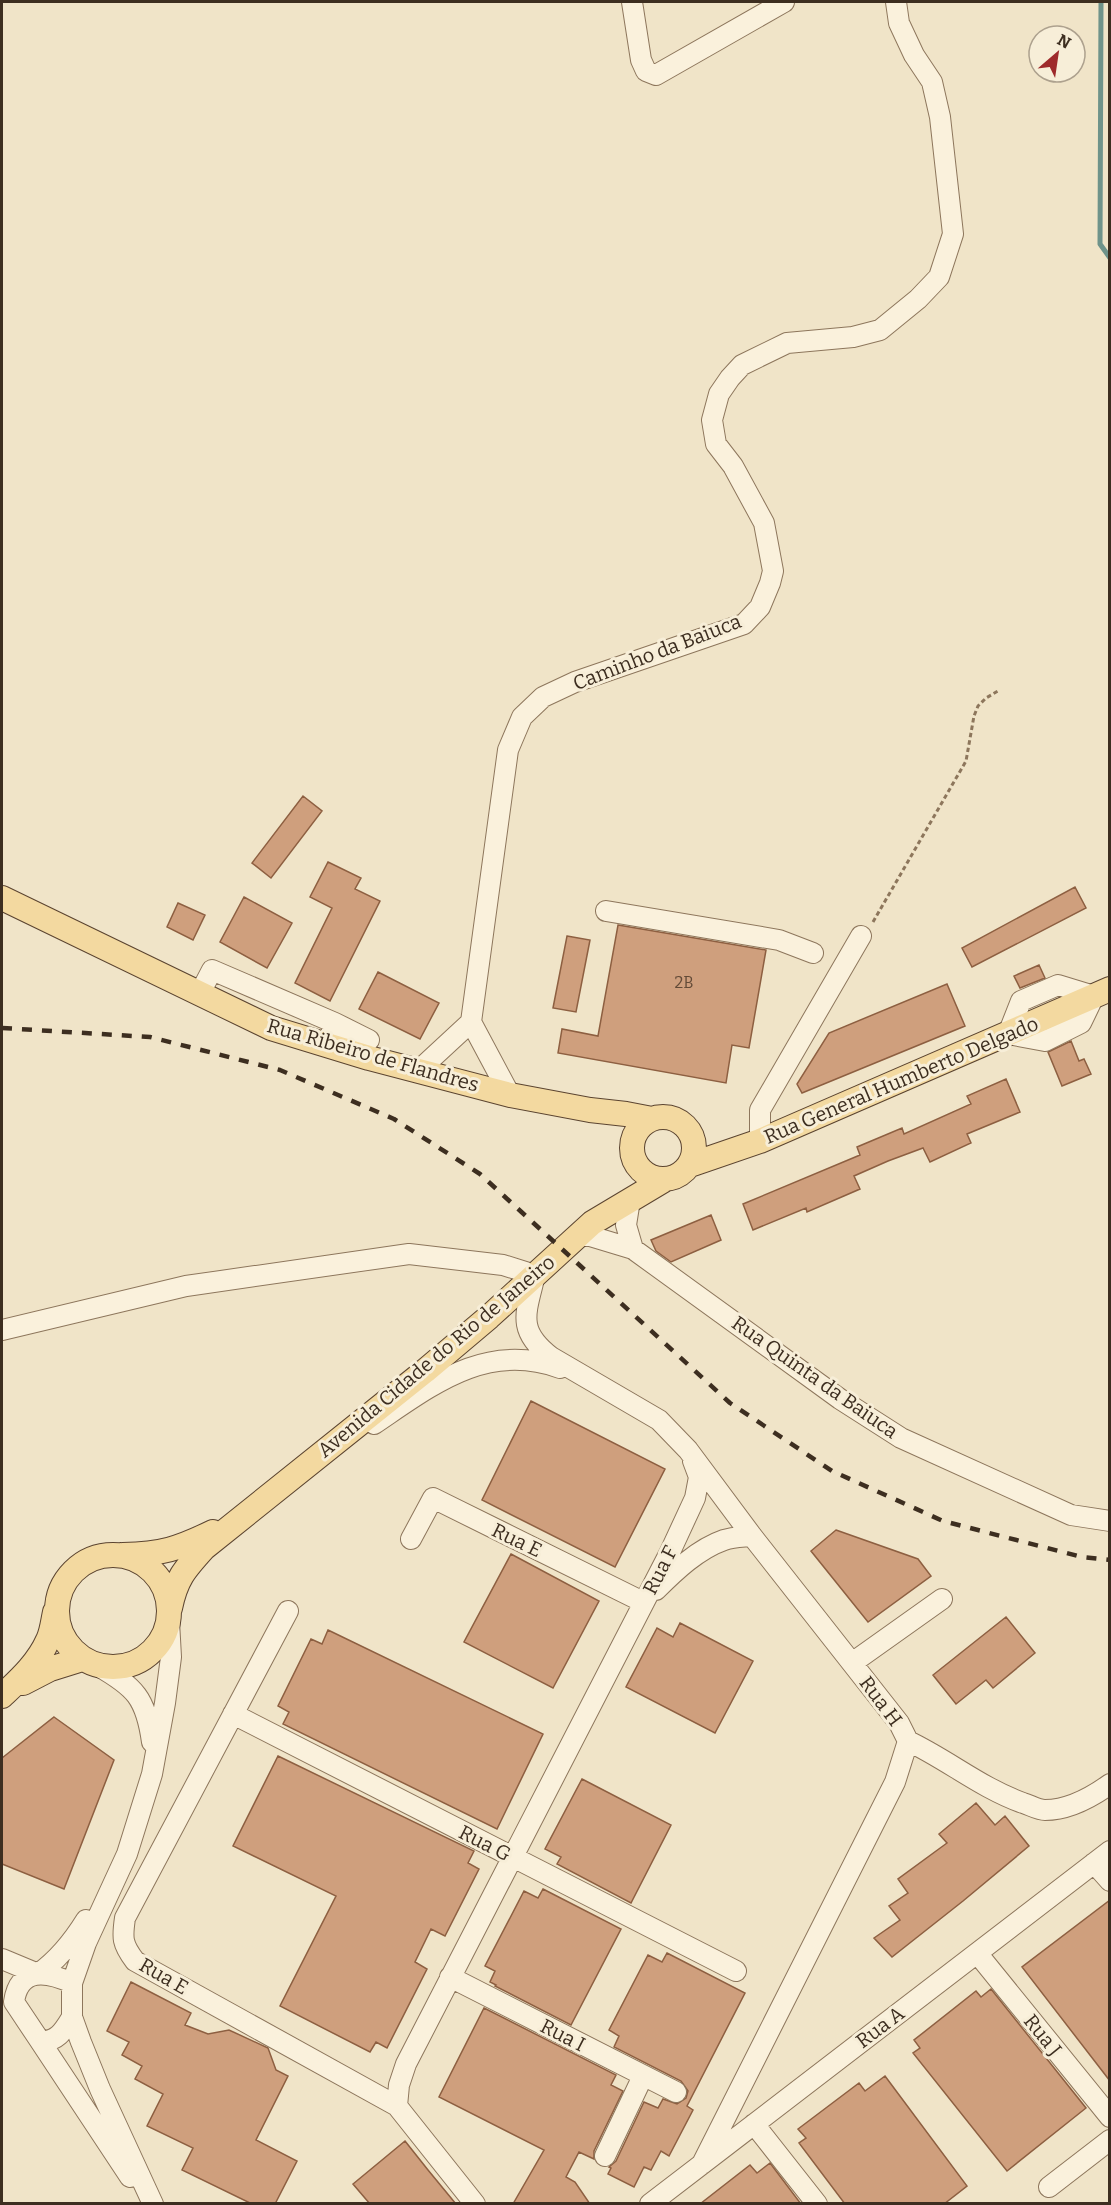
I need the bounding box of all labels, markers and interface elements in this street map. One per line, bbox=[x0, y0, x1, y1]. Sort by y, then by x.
north arrow bbox=[1027, 24, 1087, 84]
text: N bbox=[1054, 30, 1074, 53]
street label: Caminho da Baiuca bbox=[570, 609, 745, 695]
house number: 2B bbox=[674, 973, 694, 992]
street label: Rua General Humberto Delgado bbox=[760, 1011, 1042, 1149]
street label: Rua Ribeiro de Flandres bbox=[264, 1013, 482, 1097]
street label: Avenida Cidade do Rio de Janeiro bbox=[313, 1250, 559, 1462]
street label: Rua Quinta da Baiuca bbox=[727, 1311, 903, 1443]
street label: Rua E bbox=[488, 1518, 546, 1562]
street label: Rua F bbox=[638, 1542, 682, 1598]
street label: Rua H bbox=[855, 1671, 907, 1731]
street label: Rua G bbox=[455, 1820, 515, 1866]
street label: Rua E bbox=[135, 1952, 193, 2000]
street label: Rua A bbox=[851, 2001, 910, 2053]
street label: Rua J bbox=[1019, 2009, 1067, 2061]
street label: Rua I bbox=[537, 2014, 589, 2056]

